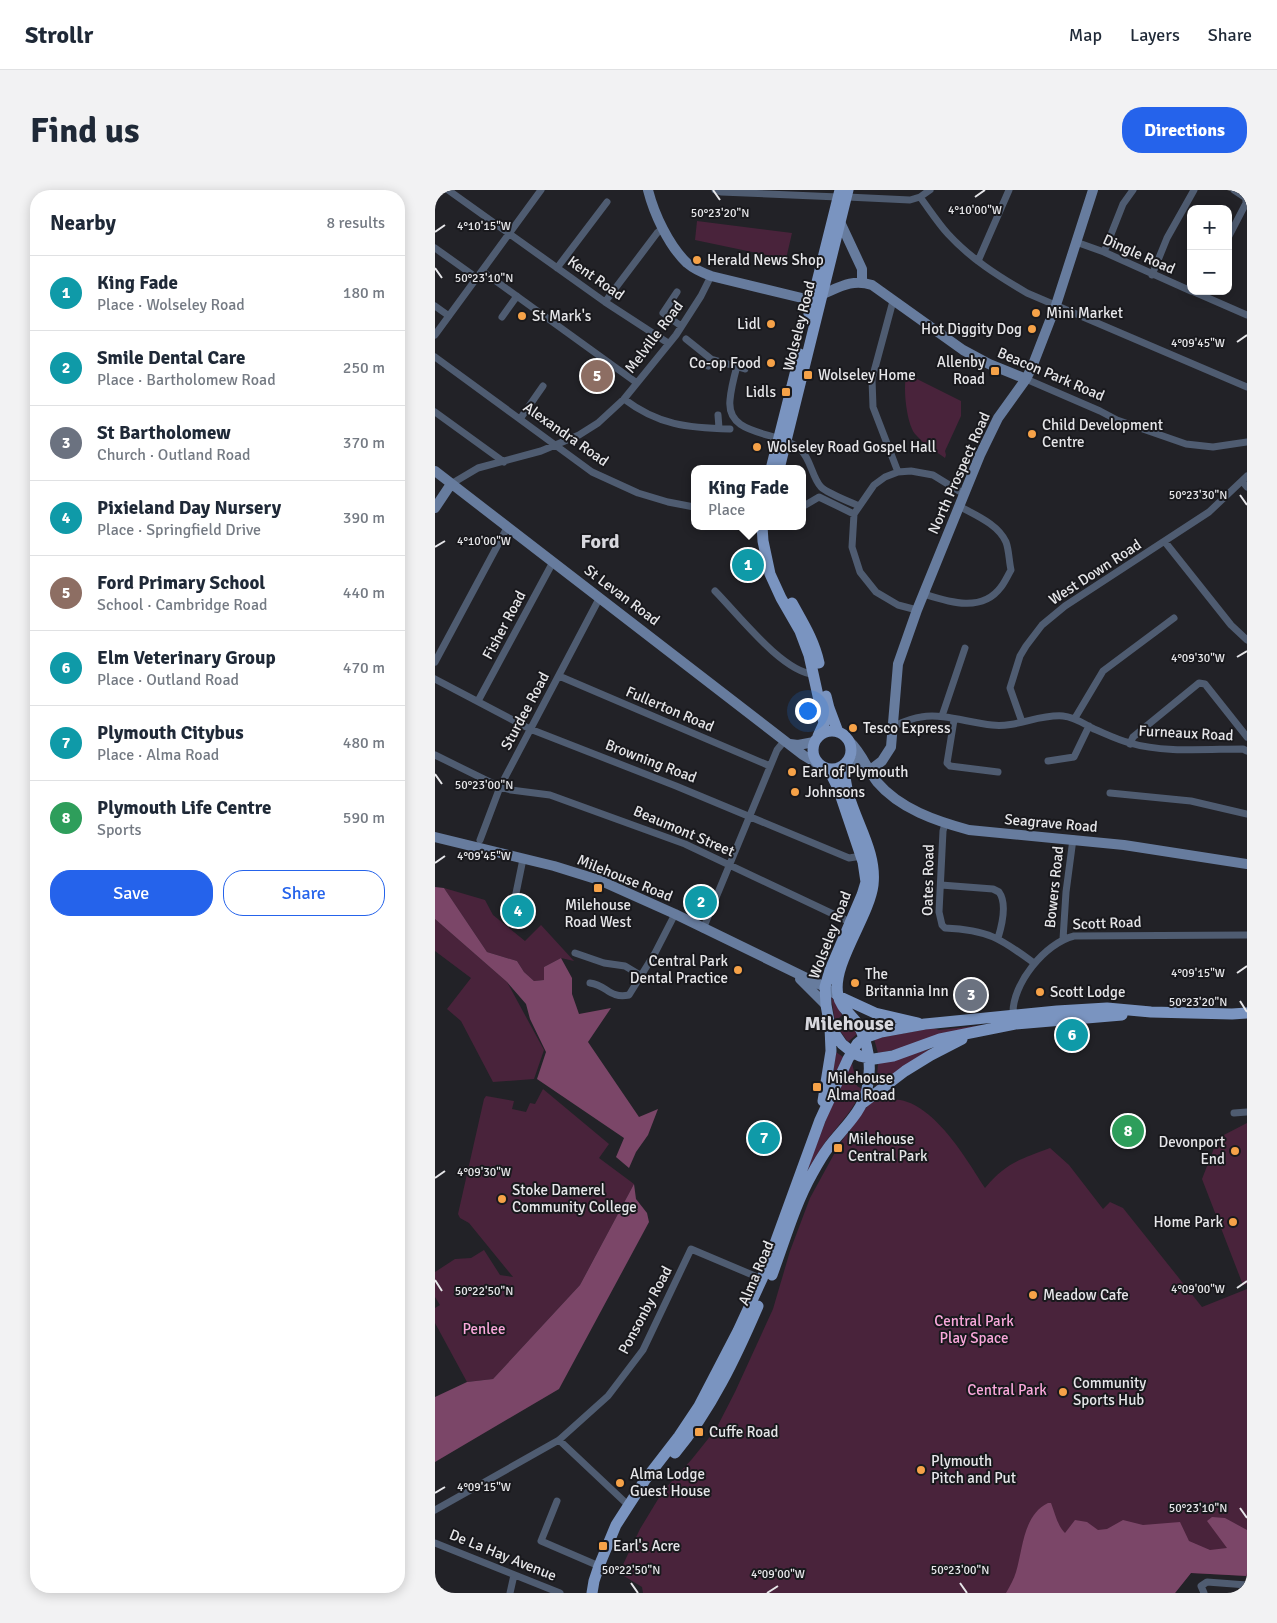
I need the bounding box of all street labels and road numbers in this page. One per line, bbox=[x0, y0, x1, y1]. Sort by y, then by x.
street label: Dingle Road bbox=[1100, 230, 1178, 278]
street label: Kent Road bbox=[564, 252, 628, 304]
street label: Wolseley Road bbox=[779, 279, 819, 373]
street label: Melville Road bbox=[621, 297, 687, 377]
street label: Beacon Park Road bbox=[995, 343, 1107, 405]
street label: Alexandra Road bbox=[520, 398, 612, 470]
street label: North Prospect Road bbox=[924, 409, 994, 537]
street label: West Down Road bbox=[1045, 535, 1145, 609]
street label: St Levan Road bbox=[581, 561, 663, 629]
street label: Fisher Road bbox=[478, 588, 530, 662]
street label: Sturdee Road bbox=[497, 669, 553, 753]
street label: Fullerton Road bbox=[623, 682, 717, 736]
street label: Furneaux Road bbox=[1138, 722, 1234, 744]
street label: Browning Road bbox=[603, 735, 699, 787]
street label: Beaumont Street bbox=[631, 802, 737, 860]
street label: Seagrave Road bbox=[1004, 810, 1098, 836]
street label: Oates Road bbox=[918, 844, 938, 916]
street label: Bowers Road bbox=[1041, 845, 1067, 929]
street label: Milehouse Road bbox=[575, 851, 676, 905]
street label: Wolseley Road bbox=[805, 889, 855, 981]
street label: Scott Road bbox=[1072, 913, 1142, 933]
street label: Alma Road bbox=[734, 1238, 778, 1308]
street label: Ponsonby Road bbox=[614, 1263, 676, 1357]
street label: De La Hay Avenue bbox=[447, 1525, 559, 1585]

